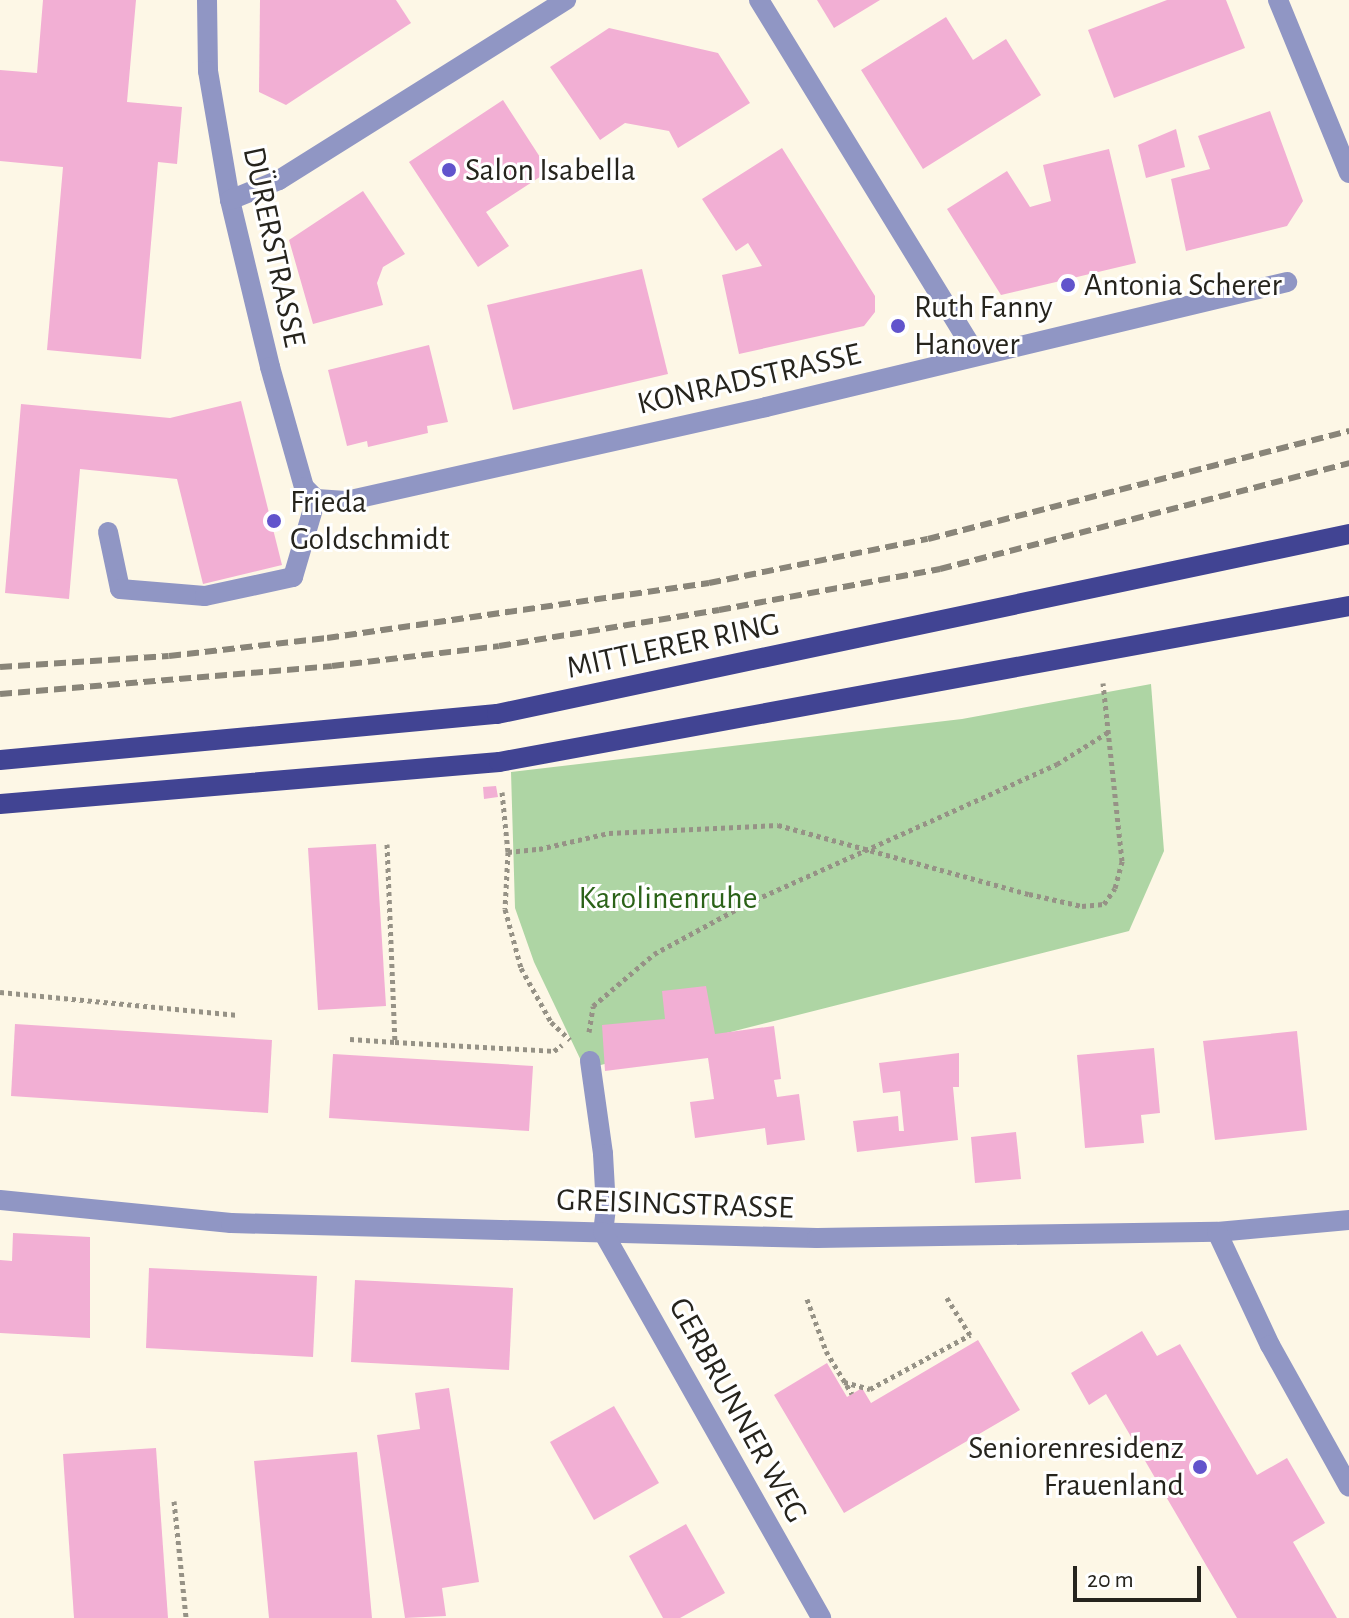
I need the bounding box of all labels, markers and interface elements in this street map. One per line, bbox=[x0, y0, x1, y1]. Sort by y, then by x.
street label: DÜRERSTRASSE bbox=[234, 143, 314, 351]
place label: Salon Isabella bbox=[465, 151, 636, 189]
marker: Salon Isabella bbox=[440, 161, 458, 179]
place label: Antonia Scherer bbox=[1084, 266, 1282, 304]
marker: Antonia Scherer bbox=[1059, 276, 1077, 294]
place label: Ruth Fanny Hanover bbox=[914, 289, 1053, 364]
marker: Ruth Fanny Hanover bbox=[889, 317, 907, 335]
street label: KONRADSTRASSE bbox=[634, 335, 864, 423]
place label: Frieda Goldschmidt bbox=[290, 484, 449, 559]
marker: Frieda Goldschmidt bbox=[265, 512, 283, 530]
street label: MITTLERER RING bbox=[563, 605, 783, 687]
park label: Karolinenruhe bbox=[579, 879, 757, 917]
street label: GREISINGSTRASSE bbox=[556, 1181, 794, 1227]
street label: GERBRUNNER WEG bbox=[660, 1291, 816, 1529]
place label: Seniorenresidenz Frauenland bbox=[968, 1430, 1184, 1505]
marker: Seniorenresidenz Frauenland bbox=[1191, 1458, 1209, 1476]
scale bar bbox=[1077, 1550, 1205, 1600]
text: 20 m bbox=[1087, 1568, 1134, 1592]

